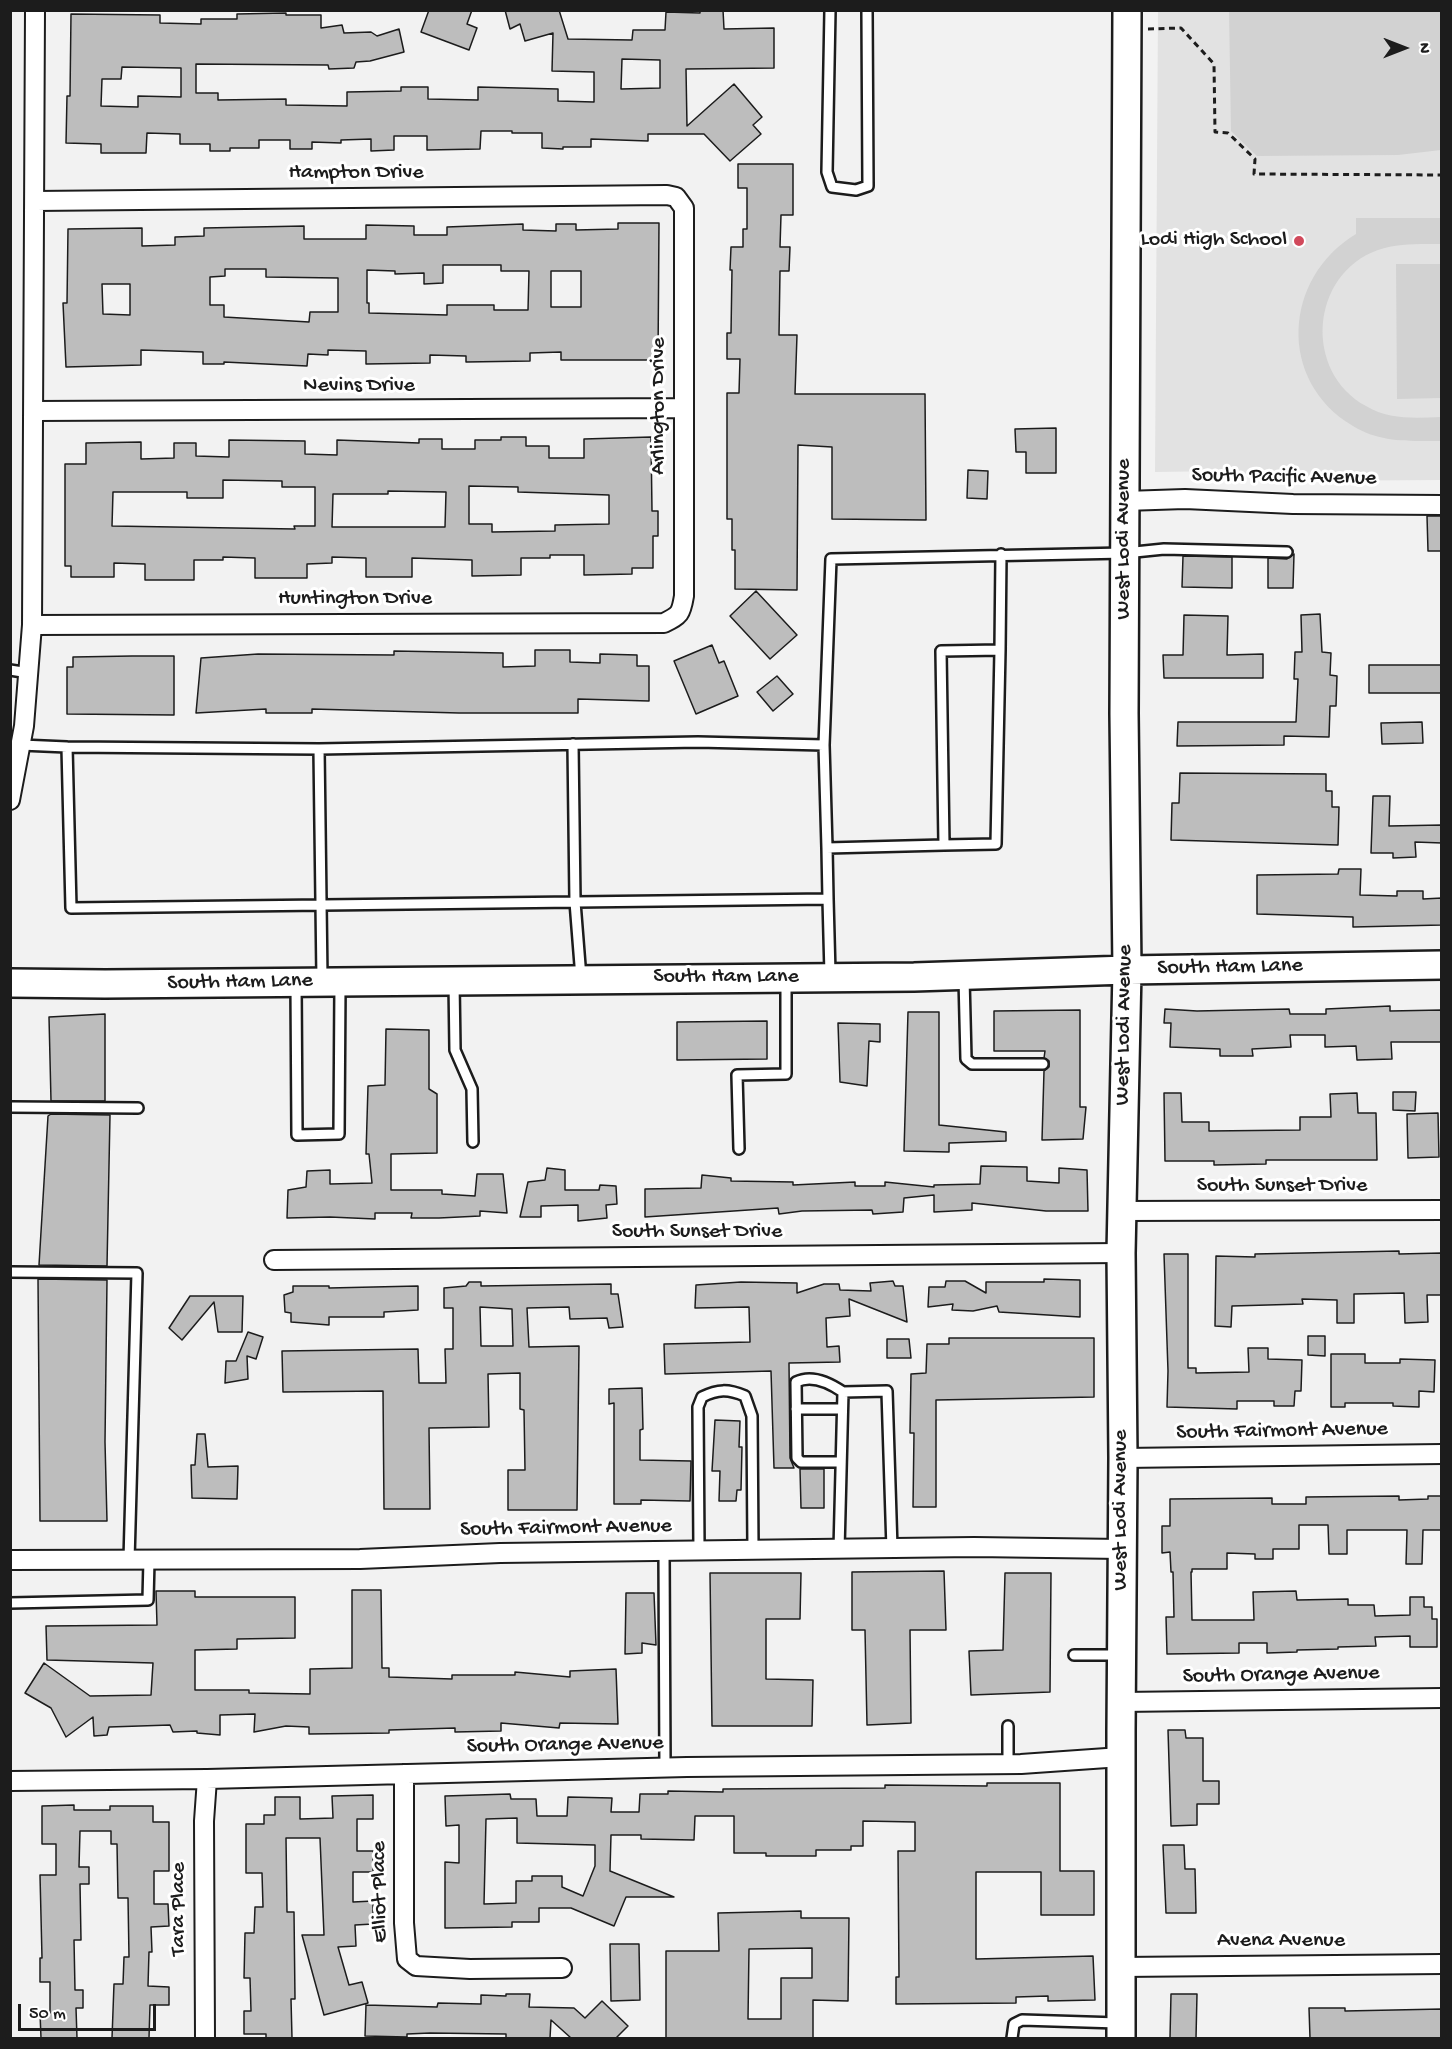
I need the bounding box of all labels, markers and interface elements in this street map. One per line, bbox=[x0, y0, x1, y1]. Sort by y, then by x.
north arrow bbox=[1374, 18, 1434, 78]
text: N bbox=[1413, 43, 1432, 53]
street label: Hampton Drive bbox=[288, 161, 424, 187]
place label: Lodi High School bbox=[1141, 228, 1287, 254]
marker: Lodi High School bbox=[1292, 234, 1306, 248]
street label: Arlington Drive bbox=[647, 337, 673, 475]
street label: Nevins Drive bbox=[303, 374, 415, 400]
street label: West Lodi Avenue bbox=[1112, 459, 1138, 619]
street label: South Pacific Avenue bbox=[1191, 463, 1377, 493]
street label: Huntington Drive bbox=[278, 587, 432, 613]
street label: West Lodi Avenue bbox=[1110, 944, 1140, 1106]
street label: South Ham Lane bbox=[1157, 954, 1303, 982]
street label: South Ham Lane bbox=[653, 965, 799, 991]
street label: South Ham Lane bbox=[167, 969, 313, 997]
street label: South Sunset Drive bbox=[1197, 1174, 1367, 1200]
street label: South Sunset Drive bbox=[612, 1220, 782, 1246]
street label: South Fairmont Avenue bbox=[1176, 1417, 1388, 1447]
street label: West Lodi Avenue bbox=[1109, 1430, 1135, 1590]
street label: South Fairmont Avenue bbox=[460, 1514, 672, 1544]
street label: South Orange Avenue bbox=[1182, 1661, 1380, 1691]
street label: South Orange Avenue bbox=[466, 1731, 664, 1761]
street label: Elliot Place bbox=[367, 1841, 395, 1943]
street label: Tara Place bbox=[167, 1862, 193, 1956]
street label: Avena Avenue bbox=[1217, 1929, 1345, 1955]
scale bar bbox=[21, 1992, 159, 2030]
text: 50 m bbox=[29, 2004, 66, 2025]

